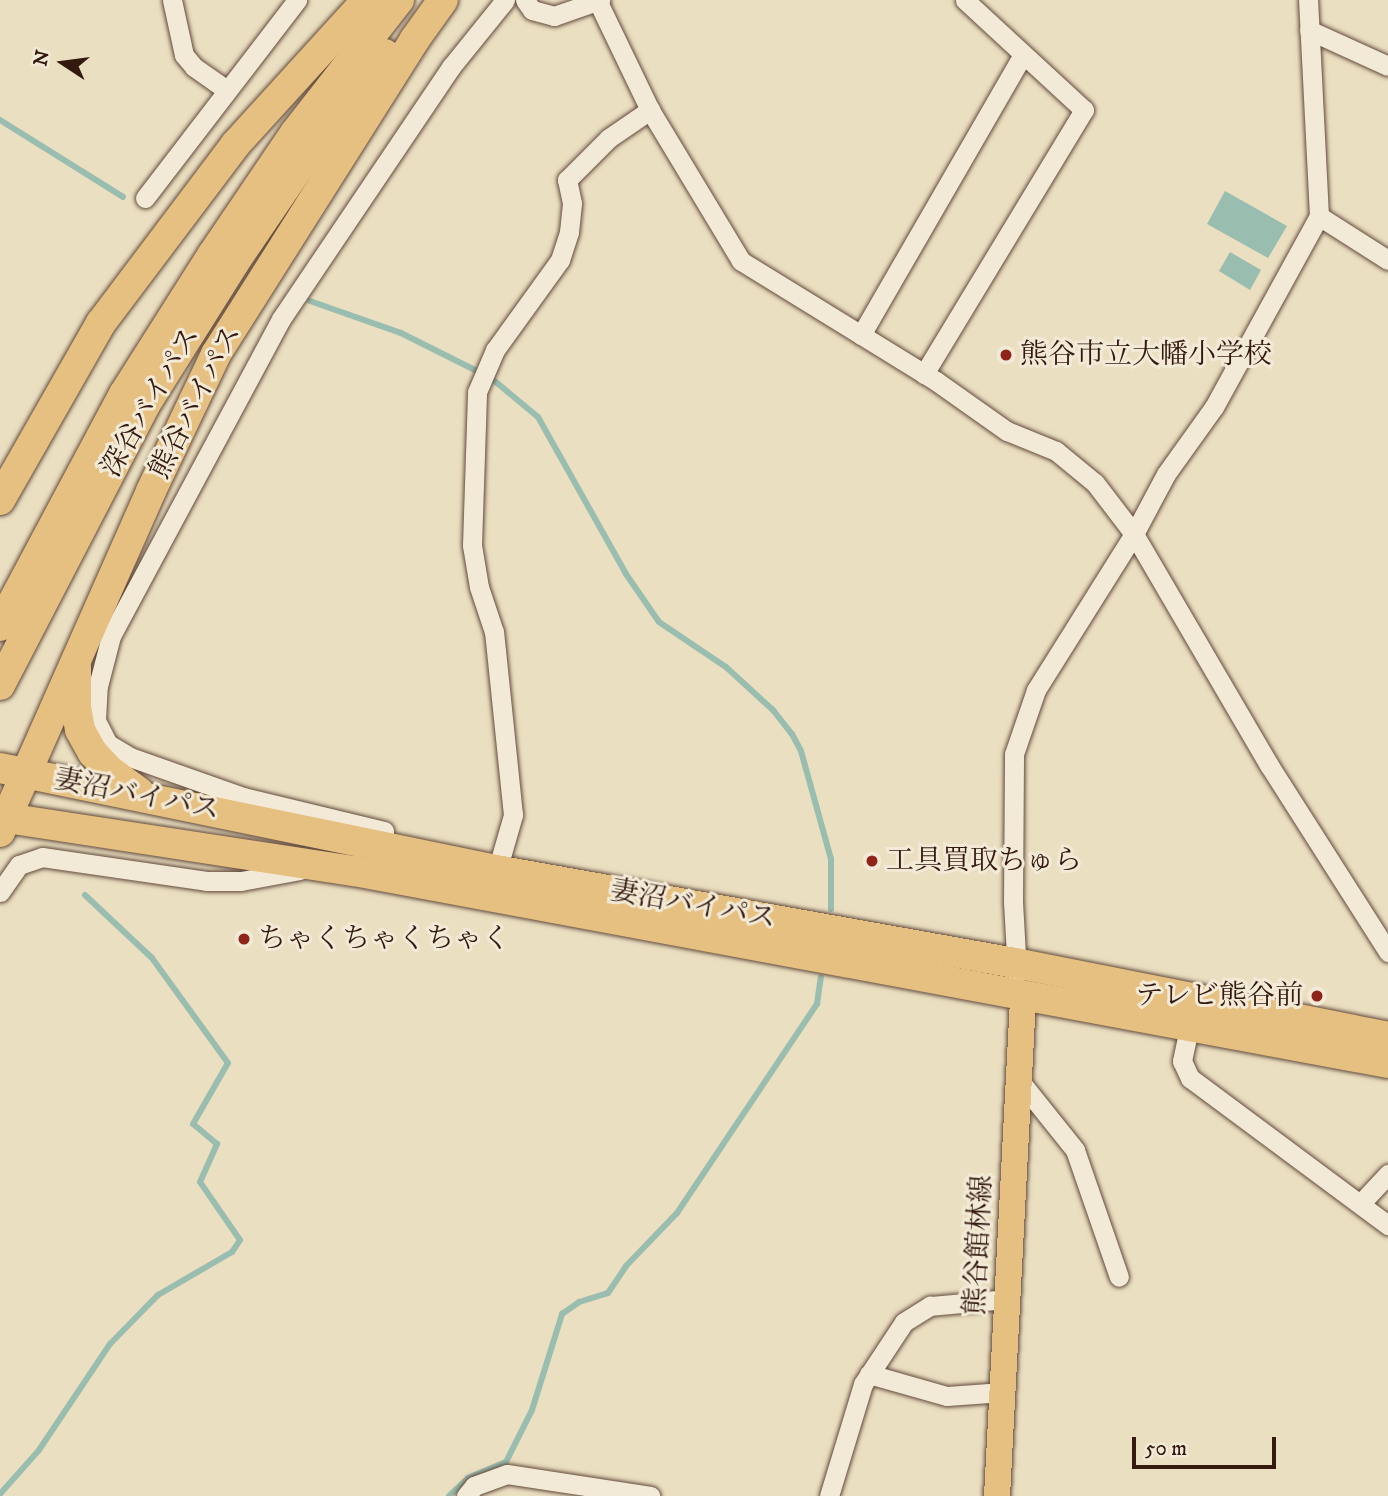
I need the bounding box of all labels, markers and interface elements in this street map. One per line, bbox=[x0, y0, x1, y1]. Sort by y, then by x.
north arrow bbox=[28, 28, 98, 98]
text: N bbox=[29, 48, 55, 68]
street label: 熊谷バイパス bbox=[143, 320, 249, 484]
street label: 深谷バイパス bbox=[94, 321, 208, 483]
place label: 熊谷市立大幡小学校 bbox=[1020, 338, 1272, 372]
marker: 熊谷市立大幡小学校 bbox=[998, 347, 1014, 363]
street label: 妻沼バイパス bbox=[51, 762, 223, 828]
place label: 工具買取ちゅら bbox=[886, 844, 1082, 878]
marker: 工具買取ちゅら bbox=[864, 853, 880, 869]
street label: 妻沼バイパス bbox=[607, 874, 779, 936]
place label: ちゃくちゃくちゃく bbox=[258, 922, 510, 956]
marker: ちゃくちゃくちゃく bbox=[236, 931, 252, 947]
place label: テレビ熊谷前 bbox=[1135, 979, 1303, 1013]
marker: テレビ熊谷前 bbox=[1309, 988, 1325, 1004]
street label: 熊谷館林線 bbox=[959, 1174, 999, 1316]
scale bar bbox=[1136, 1422, 1280, 1466]
text: 50 m bbox=[1145, 1436, 1187, 1462]

